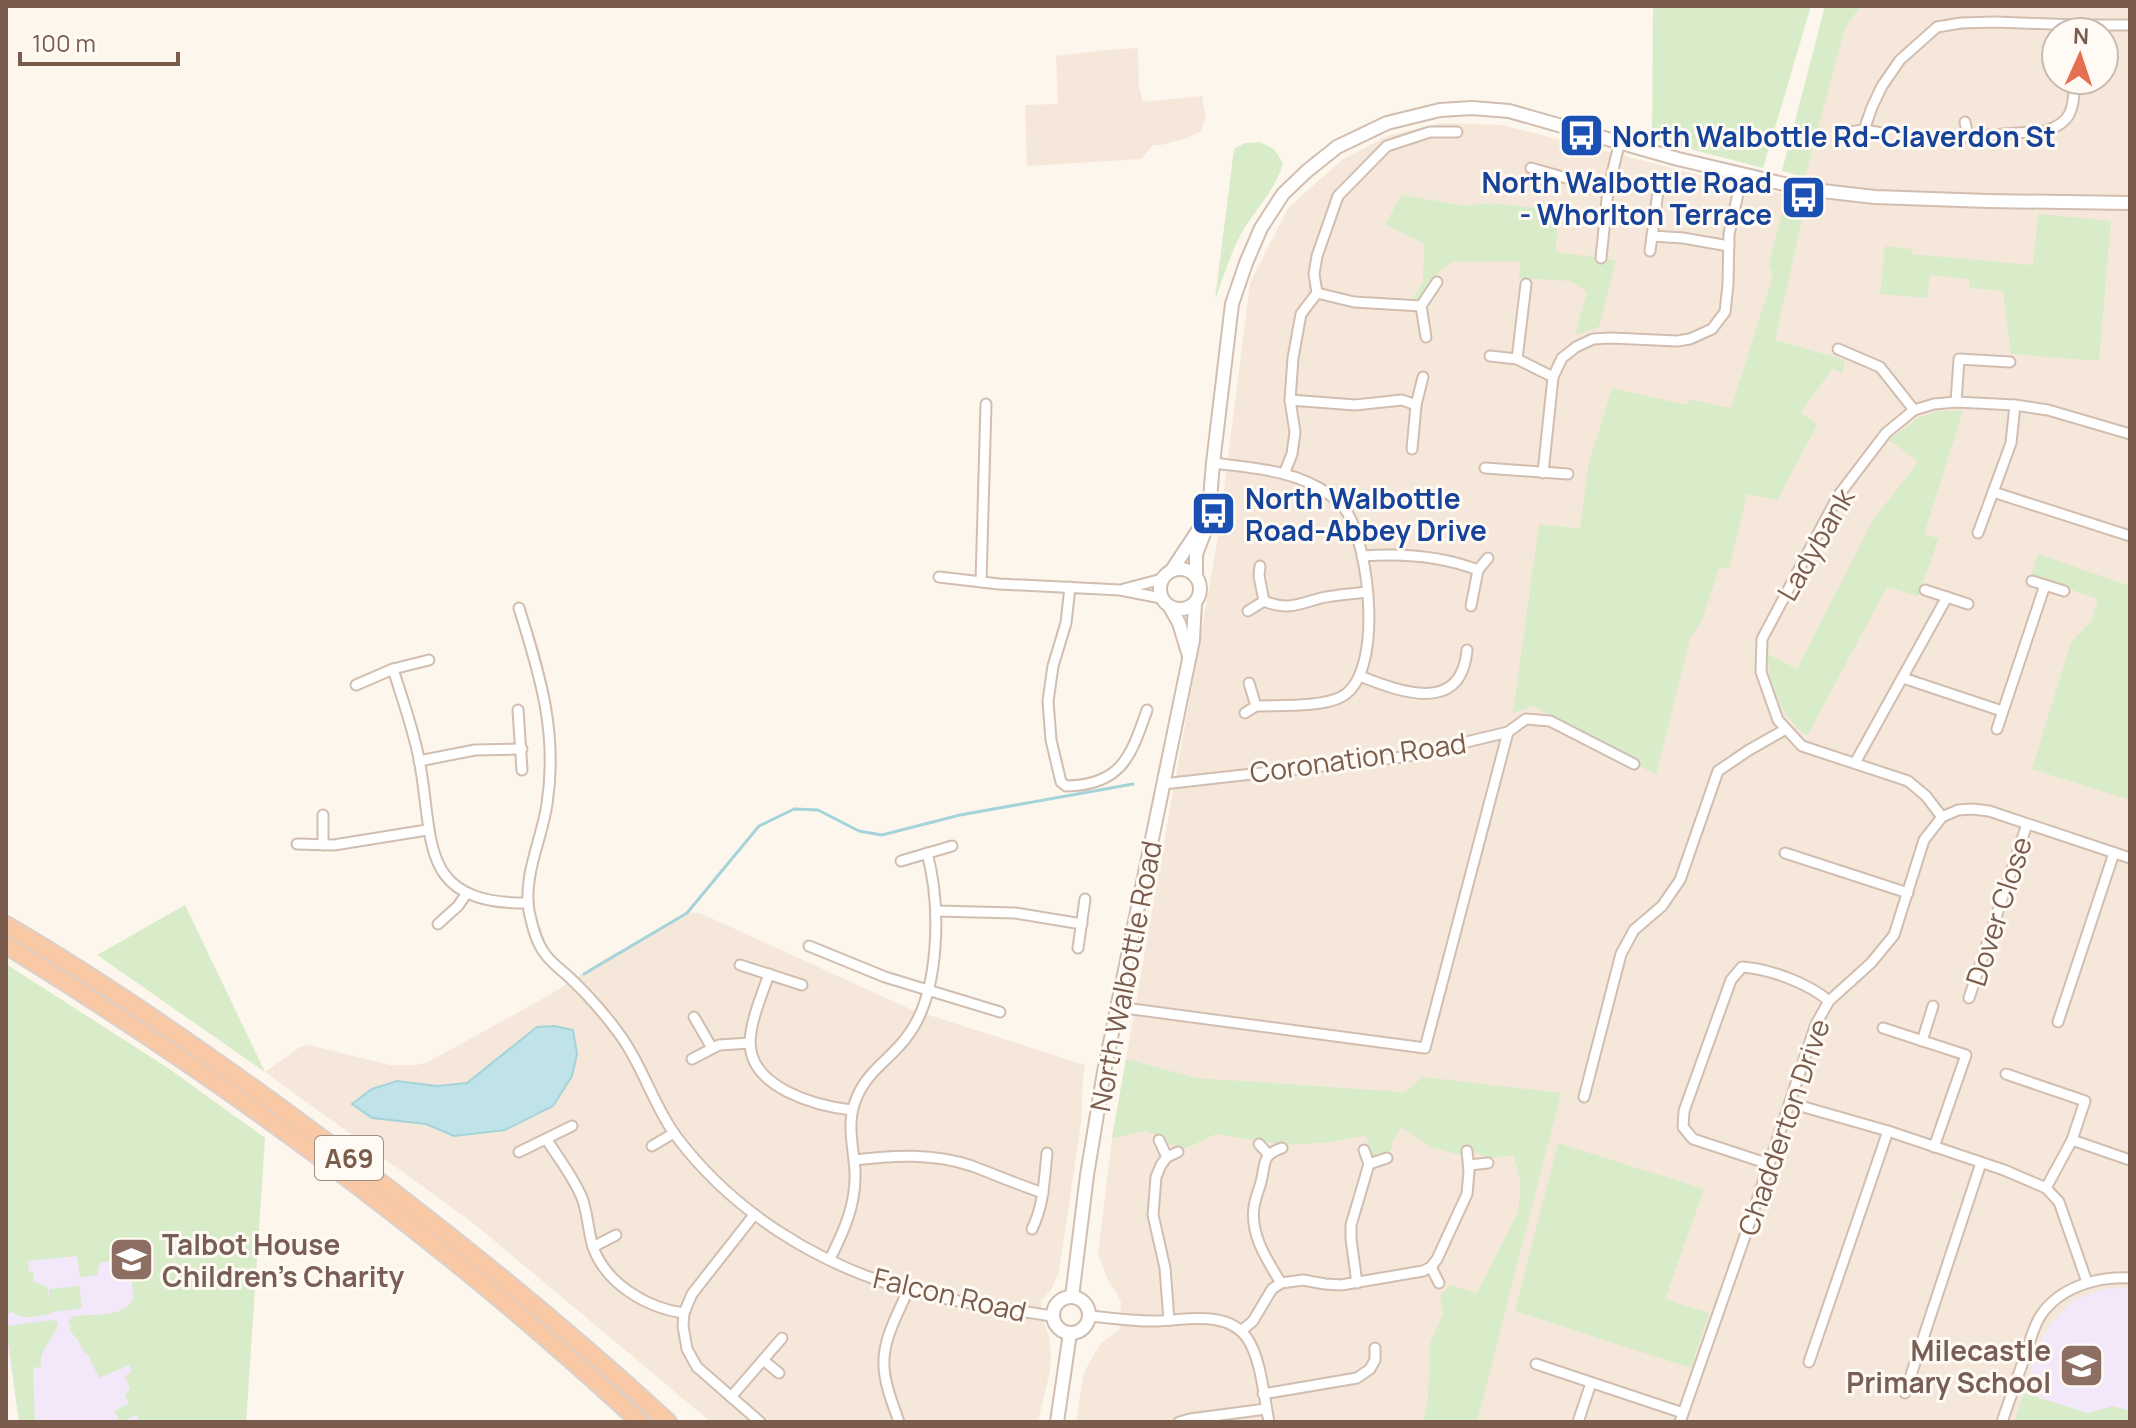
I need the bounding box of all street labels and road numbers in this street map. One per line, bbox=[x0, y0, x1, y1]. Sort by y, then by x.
street label: Ladybank bbox=[1768, 480, 1863, 607]
street label: Coronation Road bbox=[1247, 723, 1469, 791]
street label: Dover Close bbox=[1956, 832, 2040, 990]
street label: North Walbottle Road bbox=[1080, 837, 1170, 1115]
street label: Chadderton Drive bbox=[1728, 1014, 1838, 1240]
road number: A69 bbox=[315, 1136, 383, 1180]
street label: Falcon Road bbox=[870, 1258, 1030, 1330]

